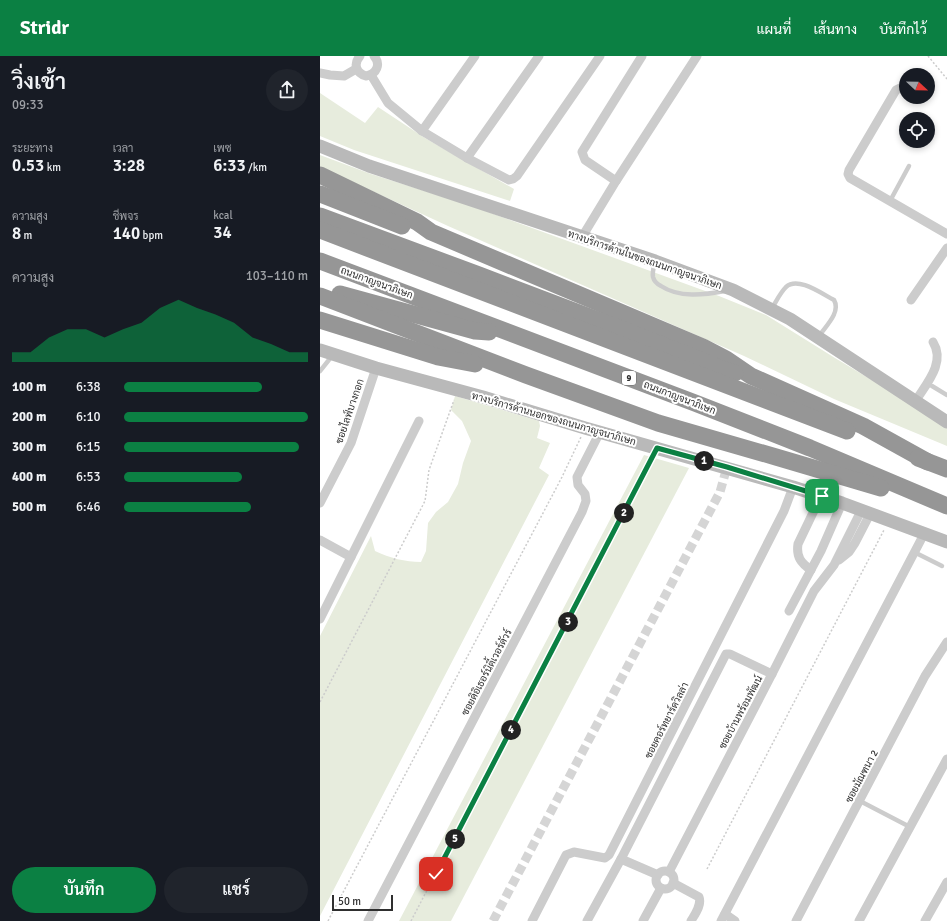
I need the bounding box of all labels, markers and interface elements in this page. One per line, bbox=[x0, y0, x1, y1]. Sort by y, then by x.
text: Stridr bbox=[20, 16, 69, 40]
text: แผนที่ bbox=[756, 21, 791, 38]
text: เส้นทาง bbox=[813, 21, 857, 38]
text: บันทึกไว้ bbox=[879, 21, 927, 38]
text: วิ่งเช้า bbox=[12, 68, 66, 95]
north arrow bbox=[899, 68, 935, 104]
map controls bbox=[899, 68, 935, 148]
button: share bbox=[266, 69, 308, 111]
text: 09:33 bbox=[12, 97, 44, 113]
button: locate bbox=[899, 112, 935, 148]
text: ระยะทาง bbox=[12, 142, 53, 155]
text: เวลา bbox=[113, 142, 133, 155]
text: เพซ bbox=[213, 142, 231, 155]
text: 0.53 bbox=[12, 155, 44, 176]
text: 3:28 bbox=[113, 155, 145, 176]
text: 6:33 bbox=[213, 155, 246, 176]
text: km bbox=[44, 161, 61, 174]
text: /km bbox=[246, 161, 267, 174]
text: kcal bbox=[213, 209, 233, 222]
text: ความสูง bbox=[12, 210, 48, 223]
text: ชีพจร bbox=[113, 210, 139, 223]
text: 34 bbox=[213, 222, 232, 243]
text: 8 bbox=[12, 223, 21, 244]
text: 140 bbox=[113, 223, 140, 244]
street label: ทางบริการด้านในของถนนกาญจนาภิเษก bbox=[566, 227, 724, 292]
text: m bbox=[21, 229, 32, 242]
text: bpm bbox=[140, 229, 163, 242]
street label: ถนนกาญจนาภิเษก bbox=[339, 264, 415, 302]
text: 103–110 m bbox=[246, 268, 308, 284]
text: ความสูง bbox=[12, 270, 54, 286]
road number: 9 bbox=[622, 371, 636, 385]
street label: ซอยไลฟ์บางกอก bbox=[332, 377, 367, 445]
text: 100 m bbox=[12, 379, 46, 395]
text: 6:38 bbox=[76, 379, 101, 395]
street label: ถนนกาญจนาภิเษก bbox=[642, 379, 718, 417]
street label: ทางบริการด้านนอกของถนนกาญจนาภิเษก bbox=[470, 389, 638, 448]
text: 200 m bbox=[12, 409, 46, 425]
text: 6:10 bbox=[76, 409, 101, 425]
text: 300 m bbox=[12, 439, 46, 455]
text: 6:15 bbox=[76, 439, 101, 455]
pin: 1 bbox=[694, 451, 714, 471]
text: 1 bbox=[701, 454, 707, 467]
text: 400 m bbox=[12, 469, 46, 485]
text: 6:53 bbox=[76, 469, 101, 485]
pin bbox=[805, 479, 839, 513]
icon: arrive bbox=[811, 485, 833, 507]
text: 500 m bbox=[12, 499, 46, 515]
text: 6:46 bbox=[76, 499, 101, 515]
pin: 2 bbox=[614, 503, 634, 523]
text: 2 bbox=[621, 506, 627, 519]
pin: 3 bbox=[558, 612, 578, 632]
text: 3 bbox=[565, 615, 571, 628]
street label: ซอยดิอิเธอร์นิตี้เวอร์ดัวร์ bbox=[456, 625, 515, 718]
street label: ซอยบ้านพร้อมพัฒน์ bbox=[715, 673, 765, 751]
street label: ซอยคอร์ทยาร์ดวิลล่า bbox=[641, 679, 691, 761]
pin: 4 bbox=[501, 720, 521, 740]
text: 4 bbox=[508, 723, 514, 736]
street label: ซอยมัณฑนา 2 bbox=[842, 748, 881, 805]
pin: 5 bbox=[445, 829, 465, 849]
text: 5 bbox=[452, 832, 458, 845]
pin bbox=[419, 857, 453, 891]
icon: check bbox=[425, 863, 447, 885]
button: บันทึก bbox=[12, 867, 156, 913]
button: แชร์ bbox=[164, 867, 308, 913]
scale bar bbox=[332, 893, 393, 912]
text: 50 m bbox=[338, 895, 361, 908]

